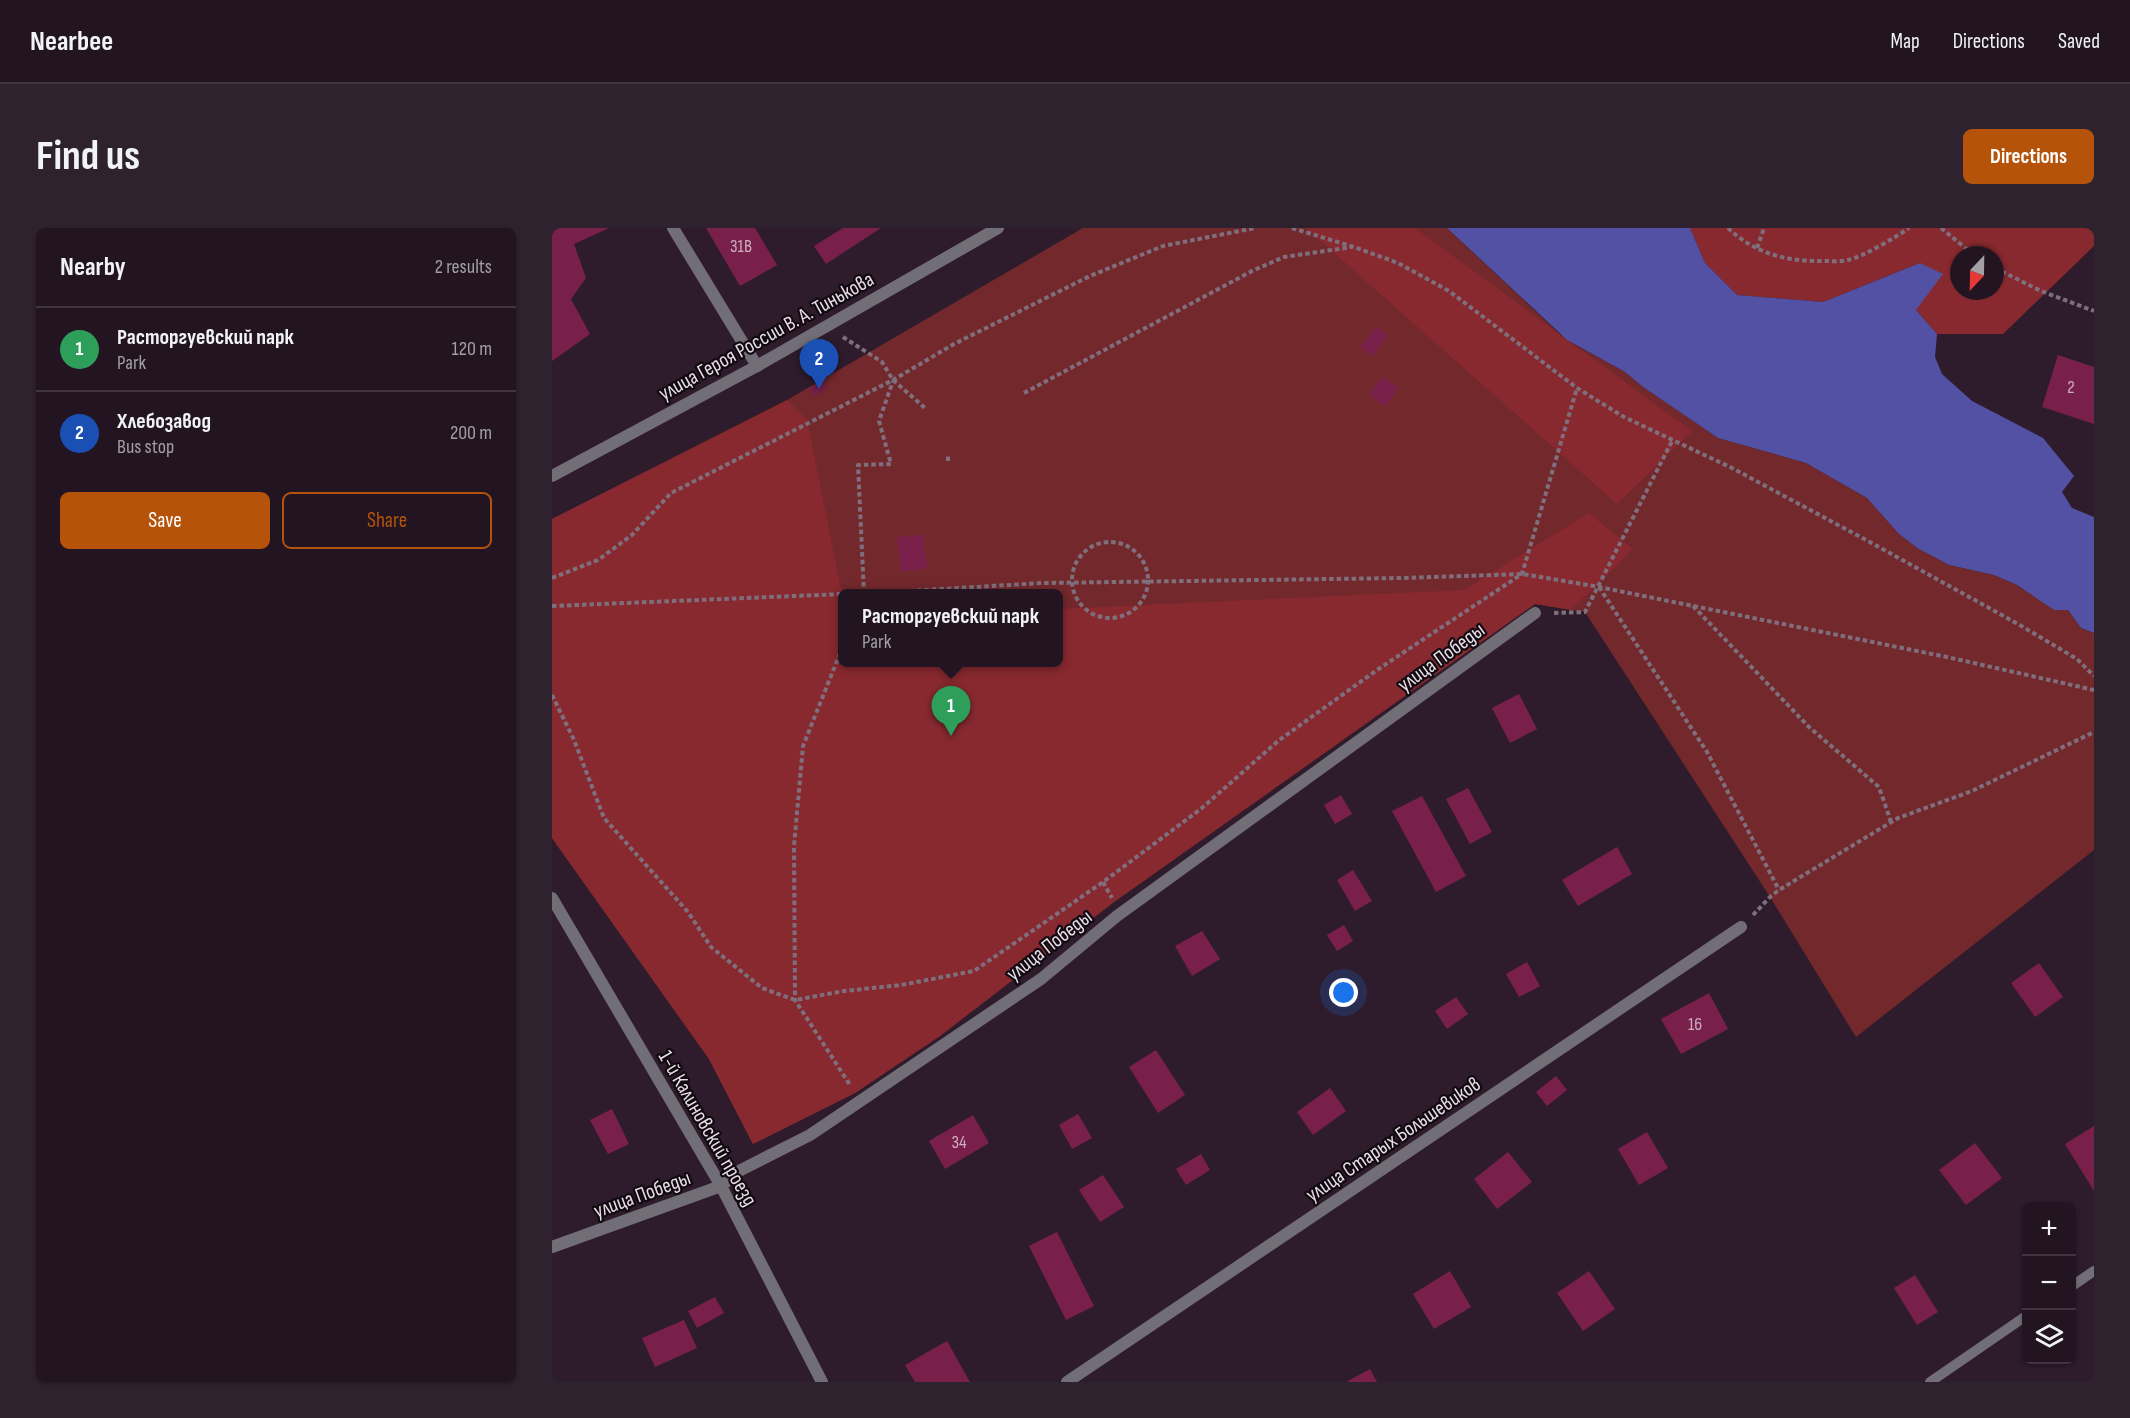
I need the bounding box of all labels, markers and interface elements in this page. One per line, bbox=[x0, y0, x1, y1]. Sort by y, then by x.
text: Nearbee bbox=[30, 25, 113, 58]
text: Map bbox=[1890, 29, 1920, 54]
text: Directions bbox=[1953, 29, 2025, 54]
text: Saved bbox=[2058, 29, 2100, 54]
button: Directions bbox=[1963, 129, 2094, 184]
text: Find us bbox=[36, 131, 140, 182]
house number: 31В bbox=[730, 236, 752, 257]
north arrow bbox=[1950, 246, 2004, 300]
text: Nearby bbox=[60, 252, 126, 283]
text: 2 results bbox=[435, 255, 492, 279]
street label: улица Героя России В. А. Тинькова bbox=[654, 267, 878, 406]
text: Расторгуевский парк bbox=[117, 324, 294, 351]
text: 1 bbox=[76, 337, 83, 361]
text: 120 m bbox=[452, 337, 492, 361]
pin: 2 bbox=[800, 340, 838, 389]
text: Park bbox=[117, 351, 146, 375]
house number: 2 bbox=[2067, 377, 2075, 398]
text: Хлебозавод bbox=[117, 408, 211, 435]
text: 2 bbox=[75, 421, 84, 445]
text: 200 m bbox=[450, 421, 492, 445]
text: Bus stop bbox=[117, 435, 174, 459]
button: Save bbox=[60, 492, 270, 549]
button: Share bbox=[282, 492, 492, 549]
popup bbox=[838, 589, 1063, 667]
text: Расторгуевский парк bbox=[862, 603, 1039, 630]
street label: улица Победы bbox=[1393, 617, 1490, 697]
text: Park bbox=[862, 630, 891, 654]
pin: 1 bbox=[932, 686, 970, 736]
street label: улица Победы bbox=[1002, 904, 1097, 986]
your location bbox=[1329, 978, 1358, 1007]
house number: 16 bbox=[1688, 1014, 1702, 1035]
street label: 1-й Калиновский проезд bbox=[653, 1046, 762, 1210]
street label: улица Старых Большевиков bbox=[1301, 1072, 1485, 1207]
house number: 34 bbox=[951, 1132, 967, 1153]
street label: улица Победы bbox=[590, 1165, 694, 1224]
map controls bbox=[2022, 1202, 2076, 1364]
button: + bbox=[2022, 1202, 2076, 1256]
button: − bbox=[2022, 1256, 2076, 1310]
button: layers bbox=[2022, 1310, 2076, 1364]

